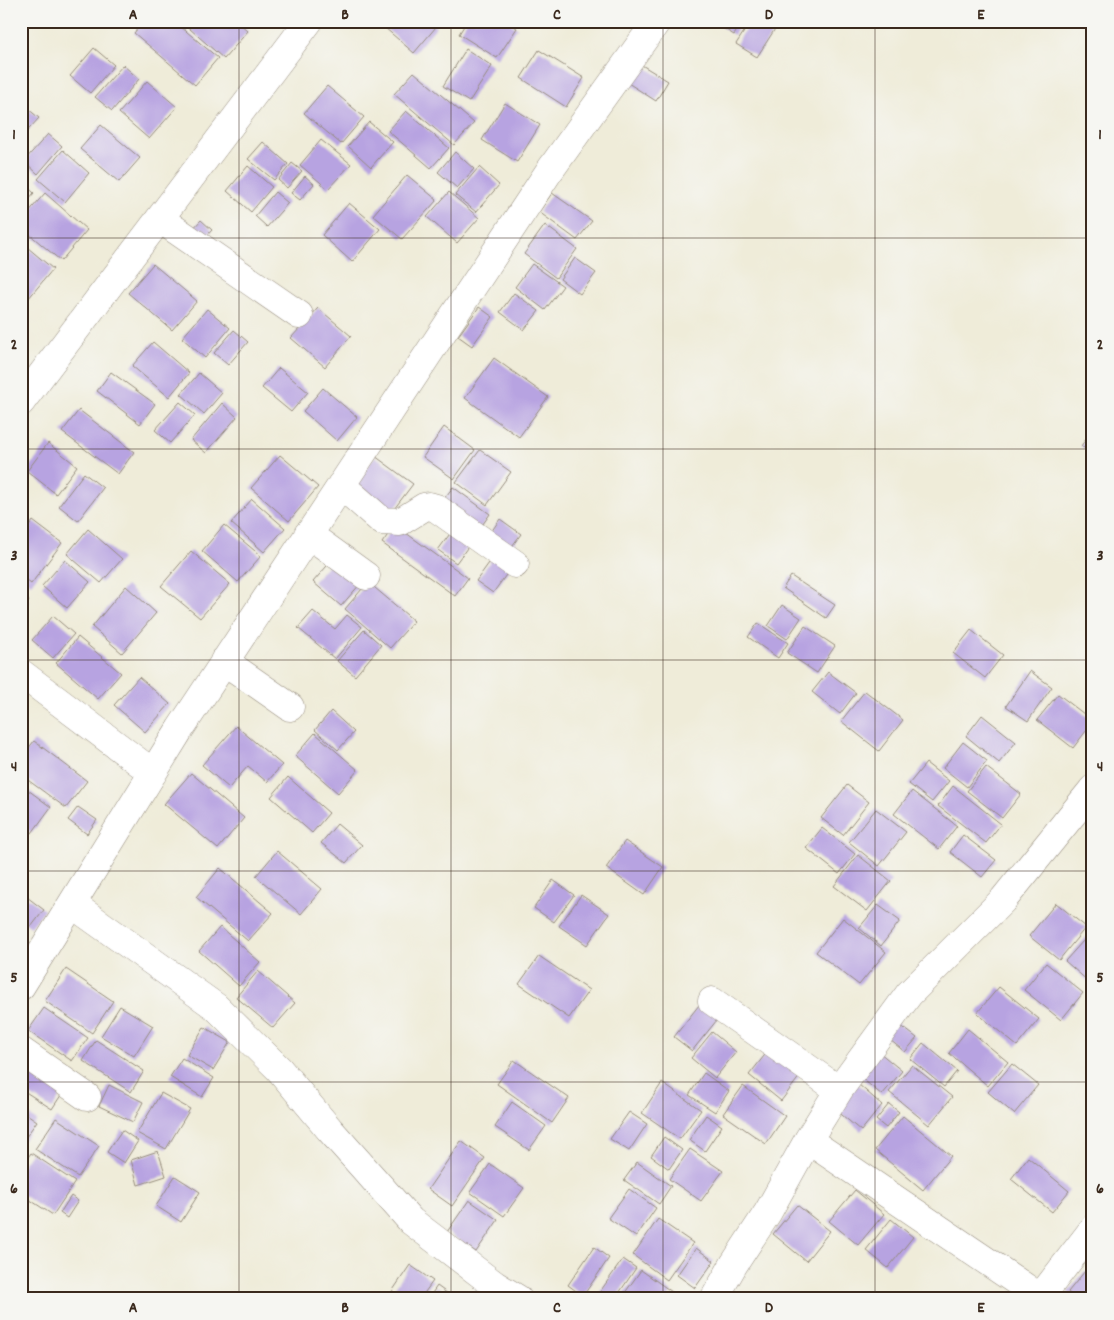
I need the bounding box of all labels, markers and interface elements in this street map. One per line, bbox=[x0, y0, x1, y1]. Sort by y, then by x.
text: A bbox=[129, 4, 138, 27]
text: B bbox=[341, 4, 349, 27]
text: C bbox=[553, 4, 561, 27]
text: D bbox=[765, 4, 774, 27]
text: E bbox=[977, 4, 985, 27]
text: 1 bbox=[12, 124, 16, 147]
text: 1 bbox=[1098, 124, 1102, 147]
text: 2 bbox=[11, 334, 18, 357]
text: 2 bbox=[1097, 334, 1104, 357]
text: 3 bbox=[10, 545, 18, 568]
text: 3 bbox=[1096, 545, 1104, 568]
text: 4 bbox=[11, 756, 17, 779]
text: 4 bbox=[1097, 756, 1103, 779]
text: 5 bbox=[10, 967, 18, 990]
text: 5 bbox=[1096, 967, 1104, 990]
text: 6 bbox=[10, 1178, 18, 1201]
text: 6 bbox=[1096, 1178, 1104, 1201]
text: A bbox=[129, 1297, 138, 1320]
text: B bbox=[341, 1297, 349, 1320]
text: C bbox=[553, 1297, 561, 1320]
text: D bbox=[765, 1297, 774, 1320]
text: E bbox=[977, 1297, 985, 1320]

